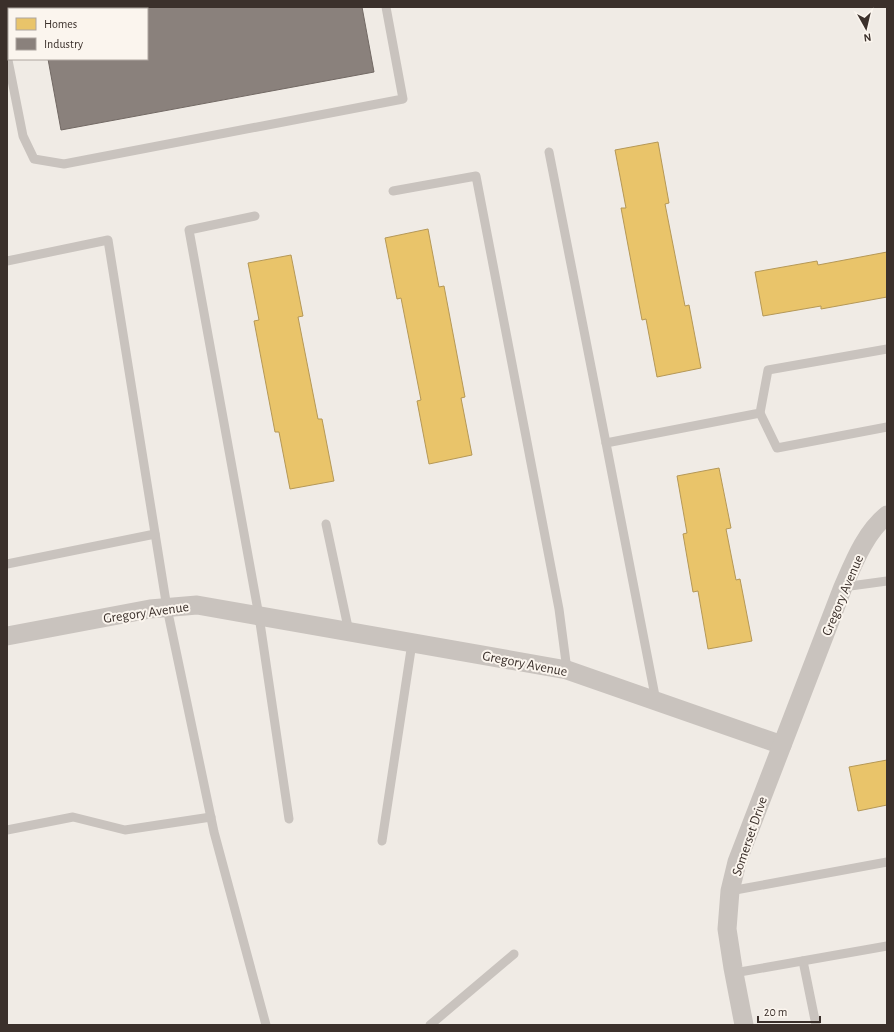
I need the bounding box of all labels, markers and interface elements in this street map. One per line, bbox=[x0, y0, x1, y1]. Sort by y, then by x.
legend bbox=[8, 8, 148, 60]
north arrow bbox=[846, 8, 886, 48]
text: Homes bbox=[44, 18, 77, 30]
text: N bbox=[863, 31, 872, 43]
text: Industry bbox=[44, 38, 83, 51]
street label: Gregory Avenue bbox=[820, 553, 866, 638]
street label: Gregory Avenue bbox=[102, 600, 190, 626]
street label: Gregory Avenue bbox=[481, 649, 569, 679]
street label: Somerset Drive bbox=[730, 795, 770, 878]
scale bar bbox=[758, 998, 820, 1024]
text: 20 m bbox=[764, 1006, 787, 1018]

